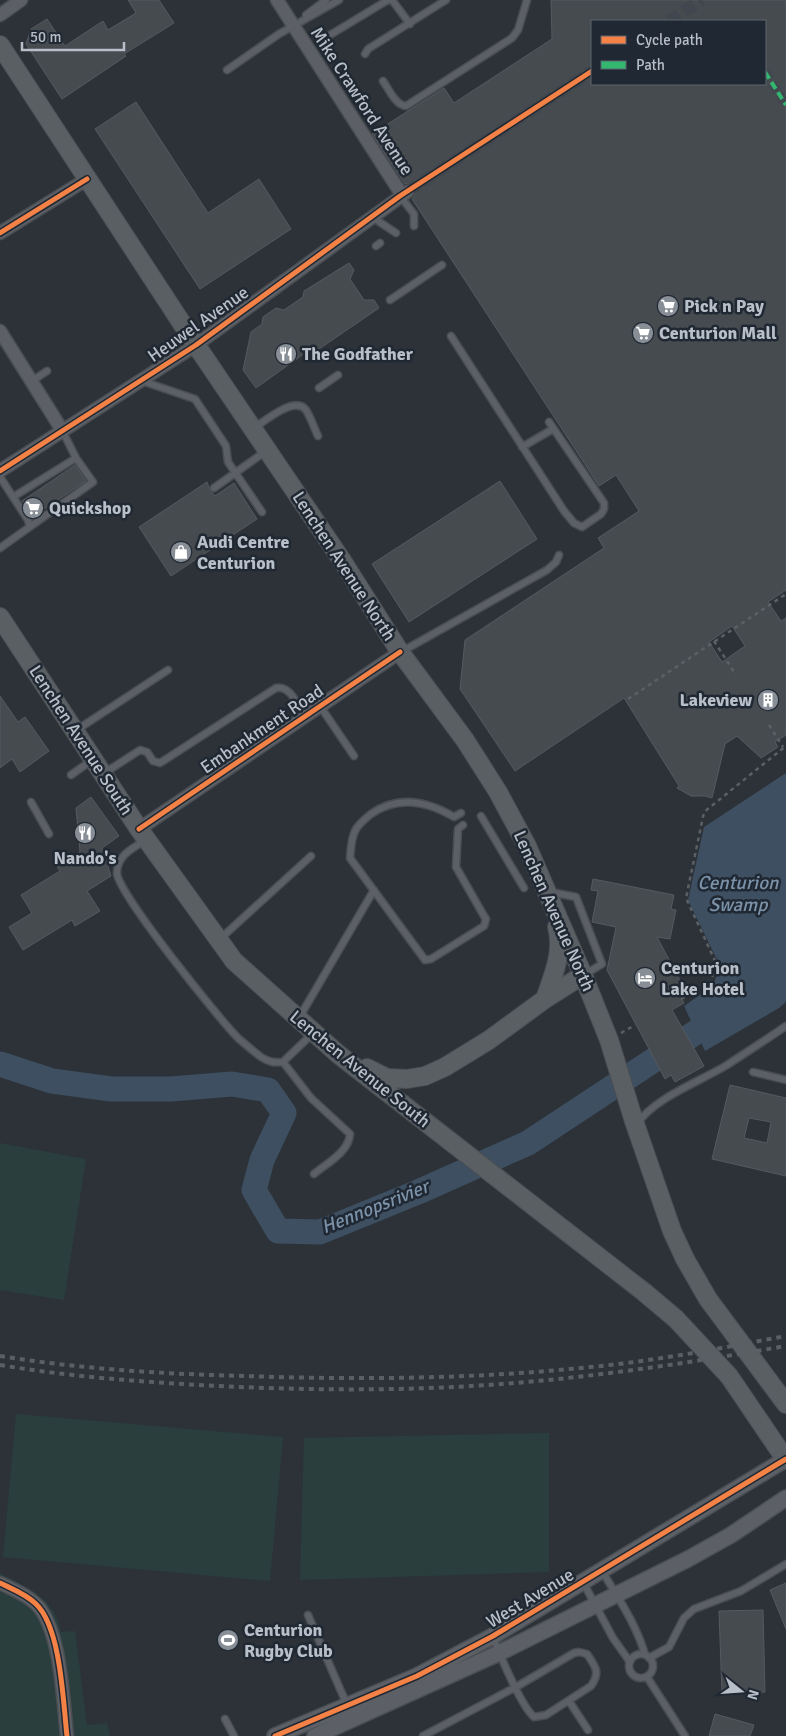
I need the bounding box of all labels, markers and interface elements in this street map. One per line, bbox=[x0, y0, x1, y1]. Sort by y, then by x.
scale bar bbox=[22, 20, 125, 52]
legend bbox=[591, 20, 766, 85]
street label: Mike Crawford Avenue bbox=[306, 23, 418, 179]
text: 50 m bbox=[30, 28, 61, 46]
text: Cycle path bbox=[636, 31, 703, 49]
text: Path bbox=[636, 56, 665, 74]
street label: Heuwel Avenue bbox=[143, 281, 253, 367]
supermarket icon: Pick n Pay bbox=[656, 294, 680, 318]
place label: Pick n Pay bbox=[684, 295, 764, 317]
supermarket icon: Centurion Mall bbox=[631, 321, 655, 345]
place label: Centurion Mall bbox=[659, 322, 777, 344]
restaurant icon: The Godfather bbox=[274, 342, 298, 366]
place label: The Godfather bbox=[302, 343, 414, 365]
street label: Lenchen Avenue North bbox=[287, 487, 401, 645]
supermarket icon: Quickshop bbox=[21, 496, 45, 520]
place label: Quickshop bbox=[49, 497, 131, 519]
place label: Audi Centre Centurion bbox=[197, 531, 289, 574]
shop icon: Audi Centre Centurion bbox=[169, 540, 193, 564]
street label: Lenchen Avenue South bbox=[24, 661, 138, 819]
street label: Embankment Road bbox=[196, 680, 328, 778]
building icon: Lakeview bbox=[756, 688, 780, 712]
place label: Lakeview bbox=[679, 689, 752, 711]
restaurant icon: Nando's bbox=[73, 821, 97, 845]
street label: Lenchen Avenue North bbox=[509, 827, 599, 995]
place label: Nando's bbox=[54, 847, 116, 869]
water label: Centurion Swamp bbox=[698, 871, 779, 917]
place label: Centurion Lake Hotel bbox=[661, 957, 745, 1000]
hotel icon: Centurion Lake Hotel bbox=[633, 966, 657, 990]
street label: Lenchen Avenue South bbox=[285, 1006, 435, 1132]
water label: Hennopsrivier bbox=[318, 1173, 435, 1239]
street label: West Avenue bbox=[482, 1563, 578, 1633]
place label: Centurion Rugby Club bbox=[244, 1619, 333, 1662]
sports icon: Centurion Rugby Club bbox=[216, 1628, 240, 1652]
north arrow bbox=[716, 1666, 766, 1716]
text: N bbox=[743, 1688, 763, 1702]

